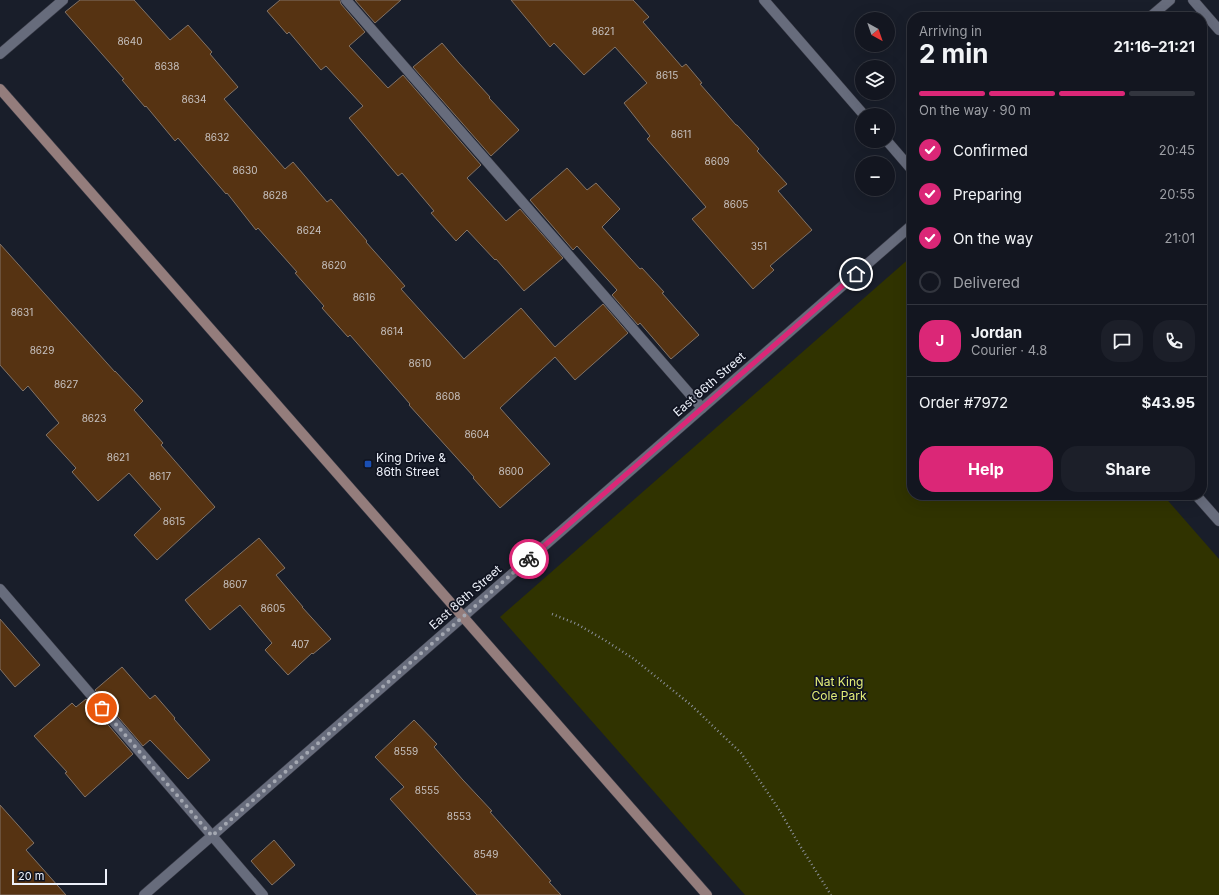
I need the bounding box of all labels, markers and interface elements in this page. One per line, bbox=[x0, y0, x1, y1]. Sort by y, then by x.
north arrow bbox=[855, 12, 895, 52]
map controls bbox=[855, 12, 895, 196]
text: Arriving in bbox=[919, 23, 982, 39]
house number: 8621 bbox=[592, 25, 614, 37]
house number: 8640 bbox=[117, 35, 143, 47]
text: 21:16–21:21 bbox=[1114, 37, 1195, 56]
text: 2 min bbox=[919, 38, 989, 69]
house number: 8638 bbox=[155, 60, 179, 72]
button: layers bbox=[855, 60, 895, 100]
house number: 8615 bbox=[656, 69, 678, 81]
house number: 8634 bbox=[181, 93, 207, 105]
text: On the way · 90 m bbox=[919, 102, 1031, 118]
button: + bbox=[855, 108, 895, 148]
house number: 8611 bbox=[671, 128, 691, 140]
house number: 8632 bbox=[205, 131, 229, 143]
icon: check bbox=[919, 139, 941, 161]
text: Confirmed bbox=[953, 141, 1028, 160]
text: 20:45 bbox=[1159, 142, 1195, 158]
house number: 8609 bbox=[705, 155, 729, 167]
button: − bbox=[855, 156, 895, 196]
house number: 8630 bbox=[233, 164, 257, 176]
icon: check bbox=[919, 183, 941, 205]
text: Preparing bbox=[953, 185, 1022, 204]
text: 20:55 bbox=[1159, 186, 1195, 202]
house number: 8628 bbox=[263, 189, 287, 201]
house number: 8605 bbox=[724, 198, 748, 210]
house number: 8624 bbox=[297, 224, 321, 236]
icon: check bbox=[919, 227, 941, 249]
text: On the way bbox=[953, 229, 1033, 248]
text: 21:01 bbox=[1165, 230, 1195, 246]
house number: 351 bbox=[751, 240, 767, 252]
pin bbox=[839, 257, 873, 291]
house number: 8620 bbox=[322, 259, 346, 271]
icon: home bbox=[845, 263, 867, 285]
text: Delivered bbox=[953, 273, 1020, 292]
house number: 8616 bbox=[353, 291, 375, 303]
house number: 8631 bbox=[11, 306, 33, 318]
button: chat bbox=[1101, 320, 1143, 362]
button: phone bbox=[1153, 320, 1195, 362]
text: Jordan bbox=[971, 323, 1022, 342]
house number: 8614 bbox=[381, 325, 403, 337]
text: J bbox=[936, 331, 944, 350]
text: Courier · 4.8 bbox=[971, 342, 1047, 358]
house number: 8629 bbox=[30, 344, 54, 356]
street label: East 86th Street bbox=[670, 349, 748, 419]
house number: 8610 bbox=[409, 357, 431, 369]
house number: 8627 bbox=[54, 378, 78, 390]
house number: 8608 bbox=[436, 390, 460, 402]
text: Order #7972 bbox=[919, 393, 1008, 412]
text: $43.95 bbox=[1142, 393, 1195, 412]
house number: 8623 bbox=[82, 412, 106, 424]
house number: 8604 bbox=[464, 428, 490, 440]
button: Help bbox=[919, 446, 1053, 492]
button: Share bbox=[1061, 446, 1195, 492]
place label: King Drive & 86th Street bbox=[376, 450, 446, 479]
house number: 8621 bbox=[107, 451, 129, 463]
marker: King Drive & 86th Street bbox=[363, 459, 373, 469]
house number: 8600 bbox=[498, 465, 524, 477]
house number: 8617 bbox=[149, 470, 171, 482]
house number: 8615 bbox=[163, 515, 185, 527]
courier bbox=[509, 539, 549, 579]
icon: bike bbox=[518, 548, 540, 570]
street label: East 86th Street bbox=[426, 562, 504, 632]
house number: 8607 bbox=[223, 578, 247, 590]
house number: 8605 bbox=[261, 602, 285, 614]
house number: 407 bbox=[291, 638, 309, 650]
park label: Nat King Cole Park bbox=[812, 674, 867, 703]
pin bbox=[85, 691, 119, 725]
icon: bag bbox=[91, 697, 113, 719]
house number: 8559 bbox=[394, 745, 418, 757]
house number: 8555 bbox=[415, 784, 439, 796]
house number: 8553 bbox=[447, 810, 471, 822]
house number: 8549 bbox=[474, 848, 498, 860]
scale bar bbox=[12, 867, 107, 886]
text: 20 m bbox=[18, 869, 44, 883]

